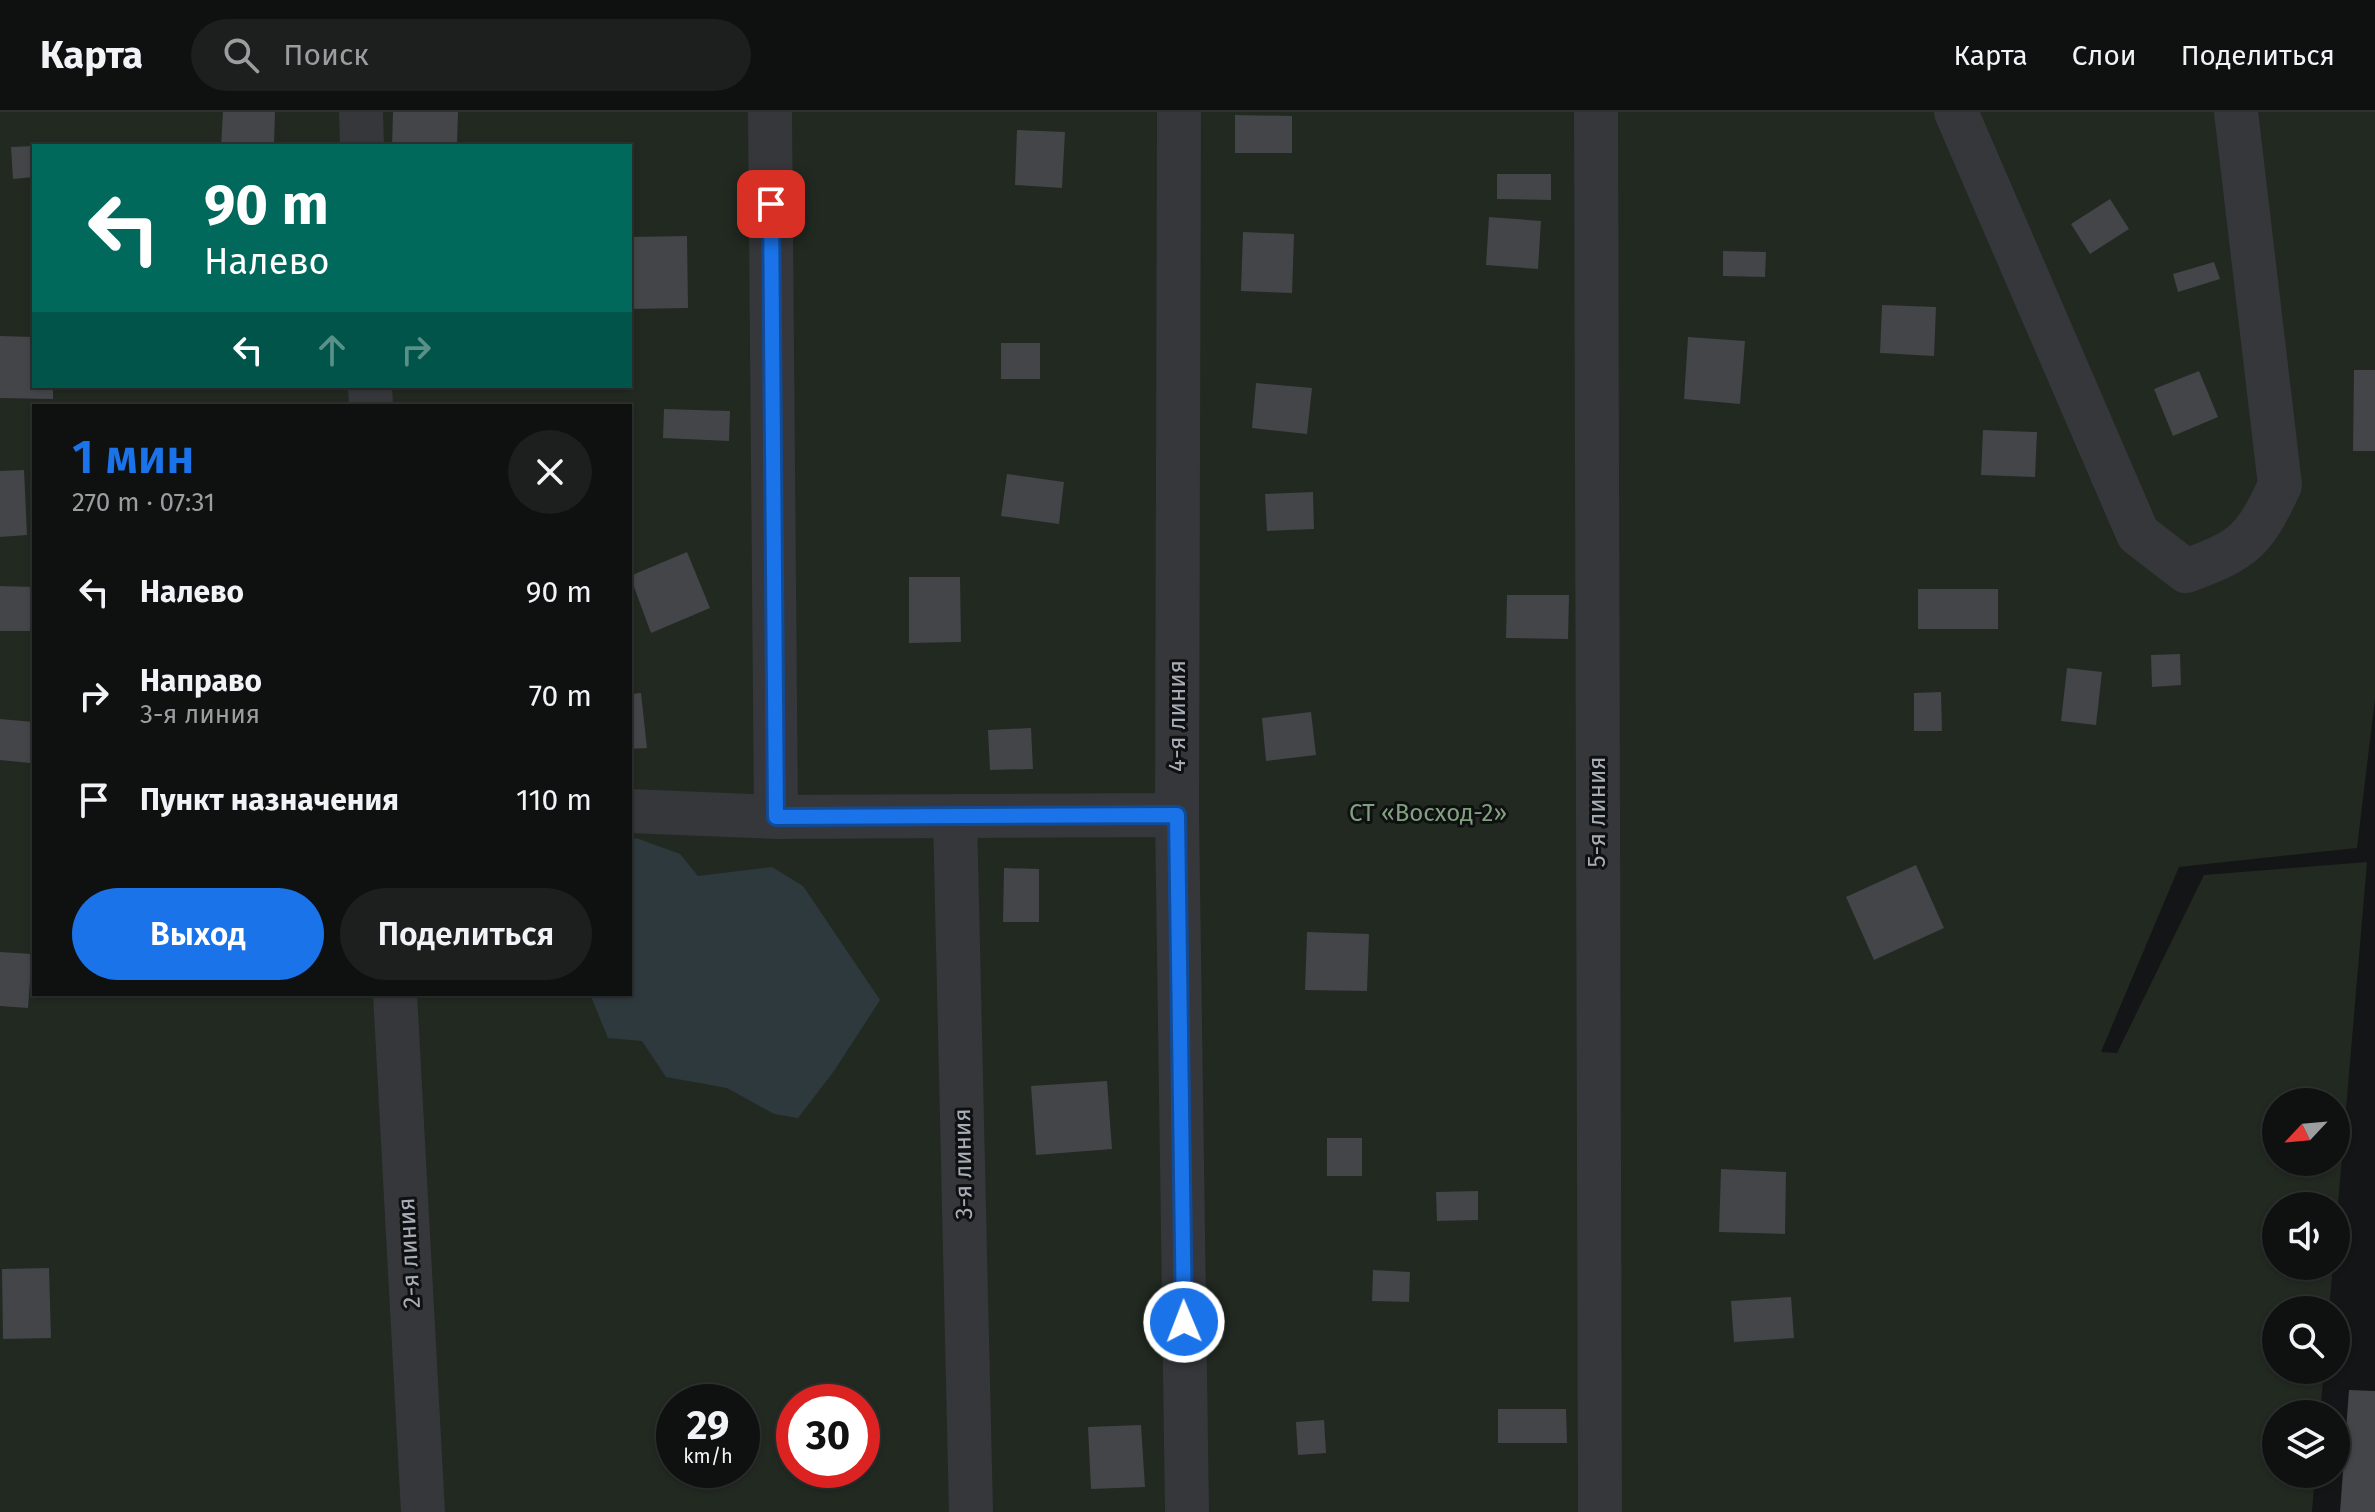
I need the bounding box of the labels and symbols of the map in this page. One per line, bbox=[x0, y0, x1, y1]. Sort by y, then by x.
pin bbox=[737, 170, 805, 238]
street label: 4-я линия bbox=[1163, 660, 1191, 772]
street label: 5-я линия bbox=[1583, 757, 1611, 868]
park label: СТ «Восход-2» bbox=[1349, 799, 1507, 827]
north arrow bbox=[2262, 1088, 2350, 1176]
street label: 3-я линия bbox=[948, 1108, 978, 1220]
street label: 2-я линия bbox=[392, 1197, 426, 1309]
position arrow bbox=[1142, 1280, 1226, 1364]
speed limit sign: 30 bbox=[776, 1384, 880, 1488]

